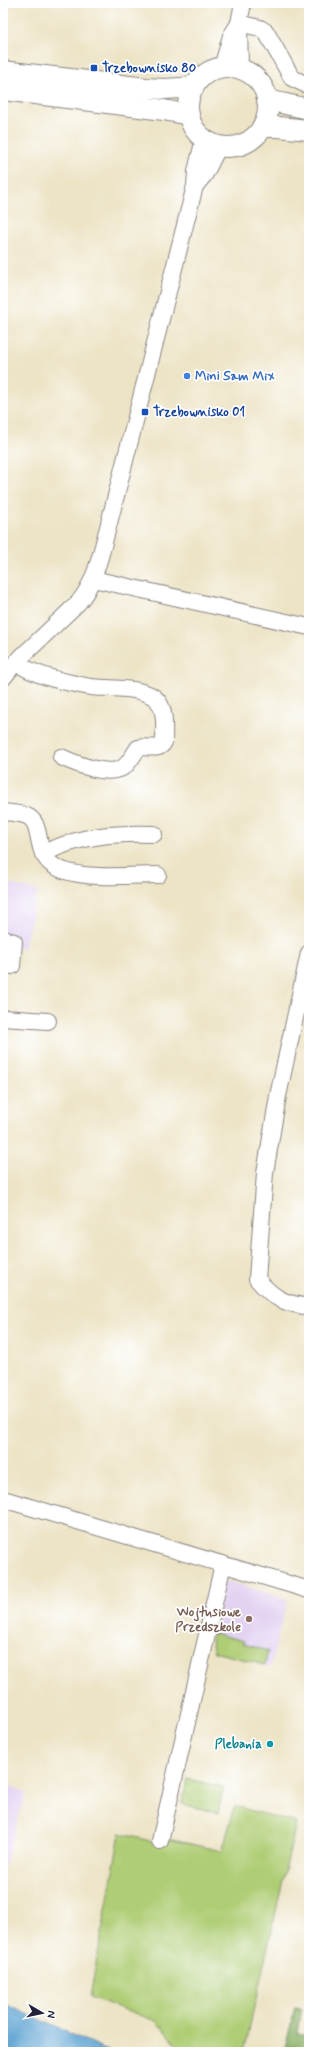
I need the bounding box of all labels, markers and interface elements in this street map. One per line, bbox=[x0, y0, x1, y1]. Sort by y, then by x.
place label: Trzebownisko 80 bbox=[102, 60, 197, 77]
marker: Trzebownisko 80 bbox=[89, 63, 99, 73]
place label: Mini Sam Mix bbox=[195, 368, 275, 385]
marker: Mini Sam Mix bbox=[182, 371, 192, 381]
place label: Trzebownisko 01 bbox=[153, 404, 245, 421]
marker: Trzebownisko 01 bbox=[140, 407, 150, 417]
place label: Wojtusiowe Przedszkole bbox=[175, 1604, 241, 1636]
marker: Wojtusiowe Przedszkole bbox=[244, 1614, 254, 1624]
place label: Plebania bbox=[215, 1736, 262, 1753]
marker: Plebania bbox=[265, 1739, 275, 1749]
north arrow bbox=[22, 1993, 62, 2033]
text: N bbox=[43, 2010, 58, 2019]

